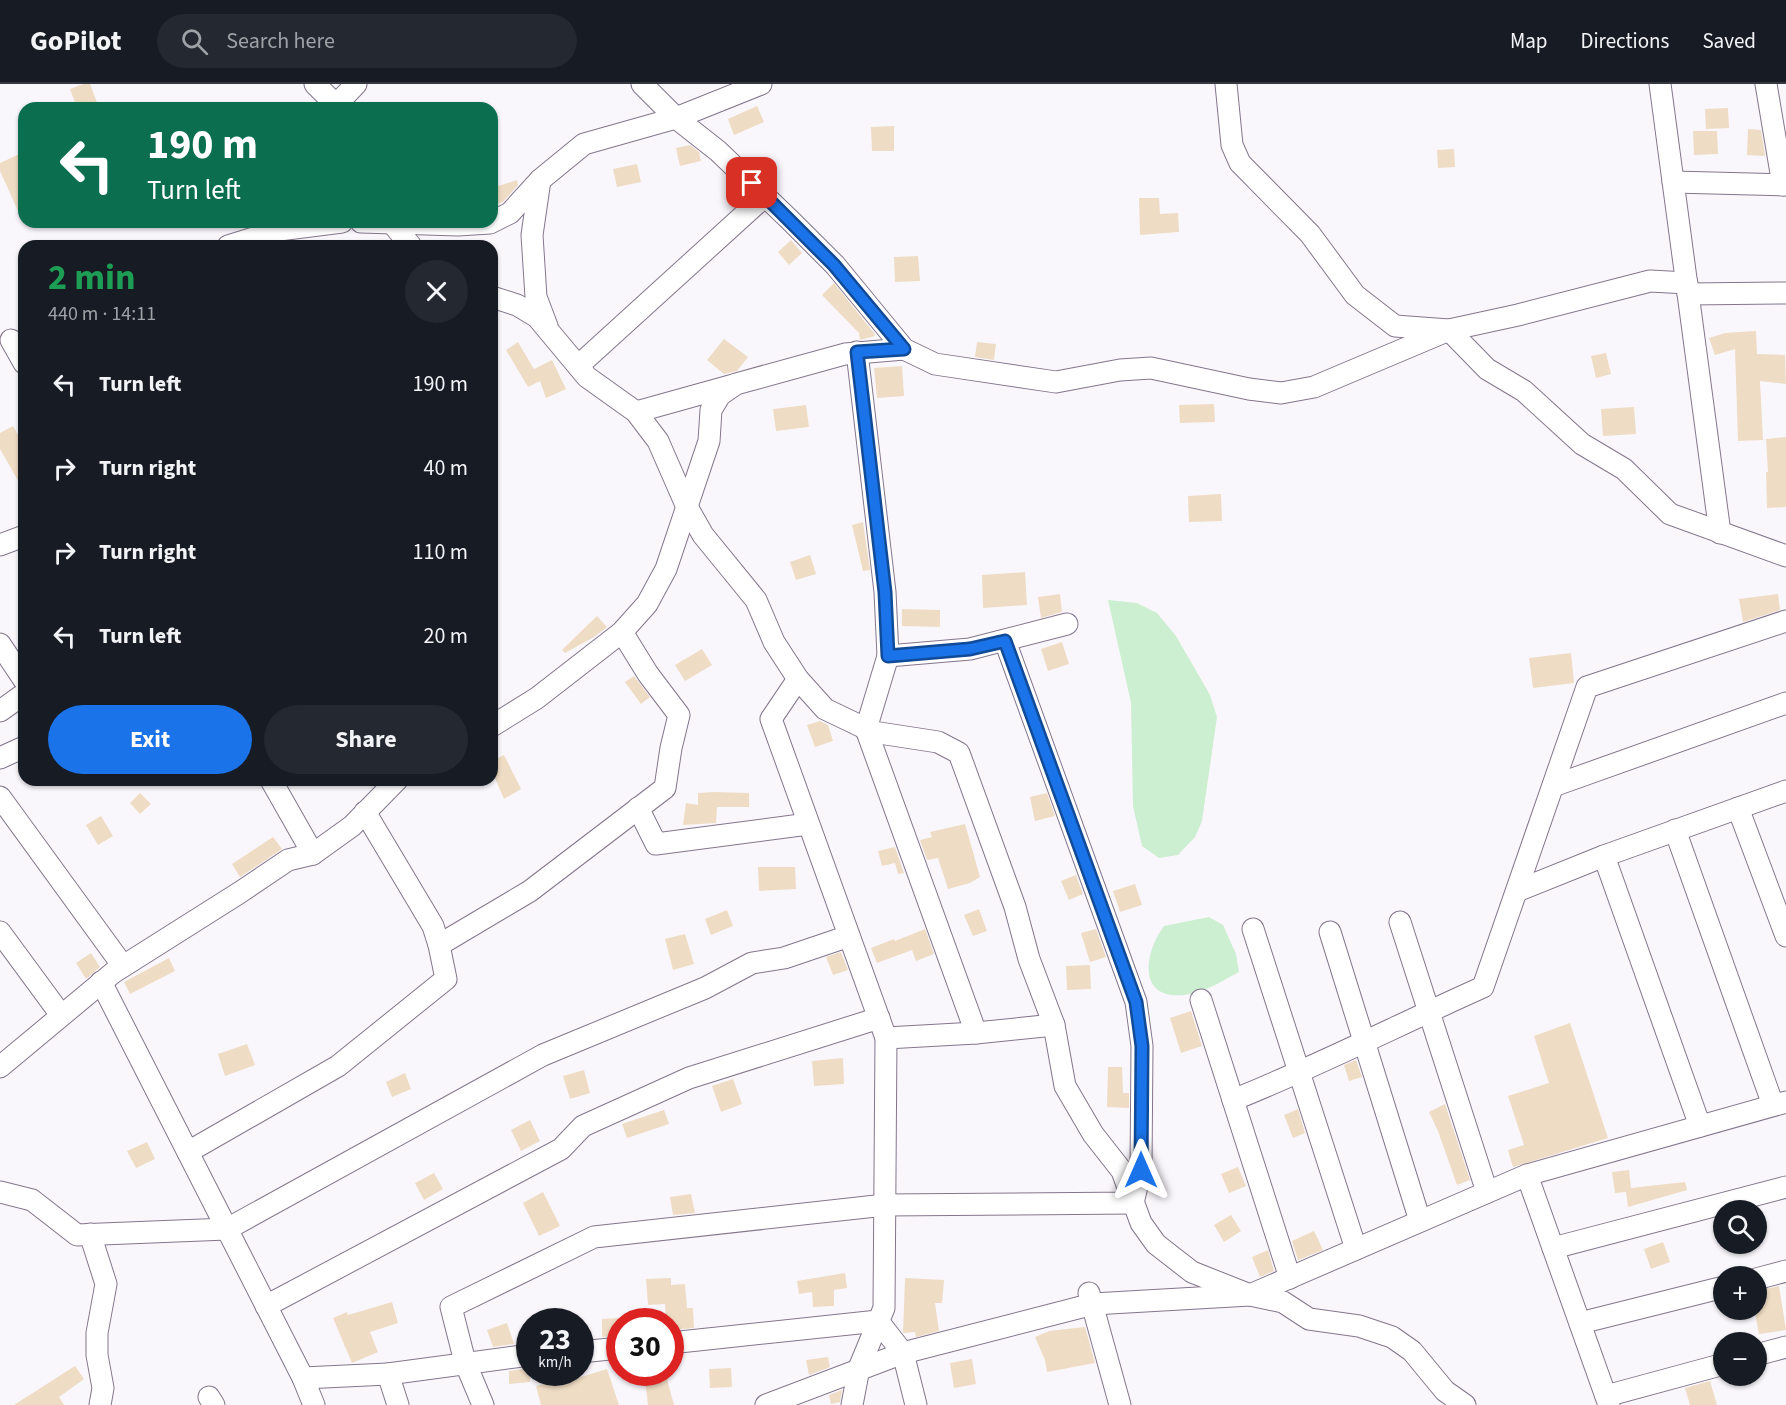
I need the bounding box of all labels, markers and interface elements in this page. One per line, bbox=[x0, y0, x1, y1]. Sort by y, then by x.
search box bbox=[157, 14, 577, 68]
text: GoPilot bbox=[30, 21, 121, 61]
icon: search bbox=[178, 25, 211, 58]
text: Search here bbox=[226, 25, 335, 57]
text: Map bbox=[1510, 26, 1548, 56]
text: Directions bbox=[1581, 26, 1669, 56]
text: Saved bbox=[1702, 26, 1756, 56]
text: 190 m bbox=[147, 115, 258, 175]
icon: left bbox=[48, 126, 126, 204]
pin bbox=[726, 157, 777, 208]
icon: arrive bbox=[735, 166, 768, 199]
text: Turn left bbox=[147, 171, 241, 210]
text: 2 min bbox=[48, 252, 136, 303]
button: close bbox=[405, 260, 468, 323]
text: 440 m · 14:11 bbox=[48, 300, 156, 328]
icon: left bbox=[48, 368, 81, 401]
text: Turn left bbox=[99, 368, 181, 400]
text: 190 m bbox=[413, 368, 468, 400]
icon: right bbox=[48, 452, 81, 485]
text: Turn right bbox=[99, 452, 196, 484]
text: 40 m bbox=[423, 452, 468, 484]
icon: right bbox=[48, 536, 81, 569]
text: Turn right bbox=[99, 536, 196, 568]
text: 110 m bbox=[413, 536, 468, 568]
icon: left bbox=[48, 620, 81, 653]
text: Turn left bbox=[99, 620, 181, 652]
text: 20 m bbox=[423, 620, 468, 652]
button: Exit bbox=[48, 705, 252, 774]
button: Share bbox=[264, 705, 468, 774]
position arrow bbox=[1109, 1138, 1173, 1202]
map controls bbox=[1713, 1200, 1767, 1386]
button: search bbox=[1713, 1200, 1767, 1254]
button: + bbox=[1713, 1266, 1767, 1320]
speed limit sign: 30 bbox=[606, 1308, 684, 1386]
text: 23 bbox=[539, 1318, 571, 1361]
button: − bbox=[1713, 1332, 1767, 1386]
text: km/h bbox=[538, 1352, 572, 1373]

